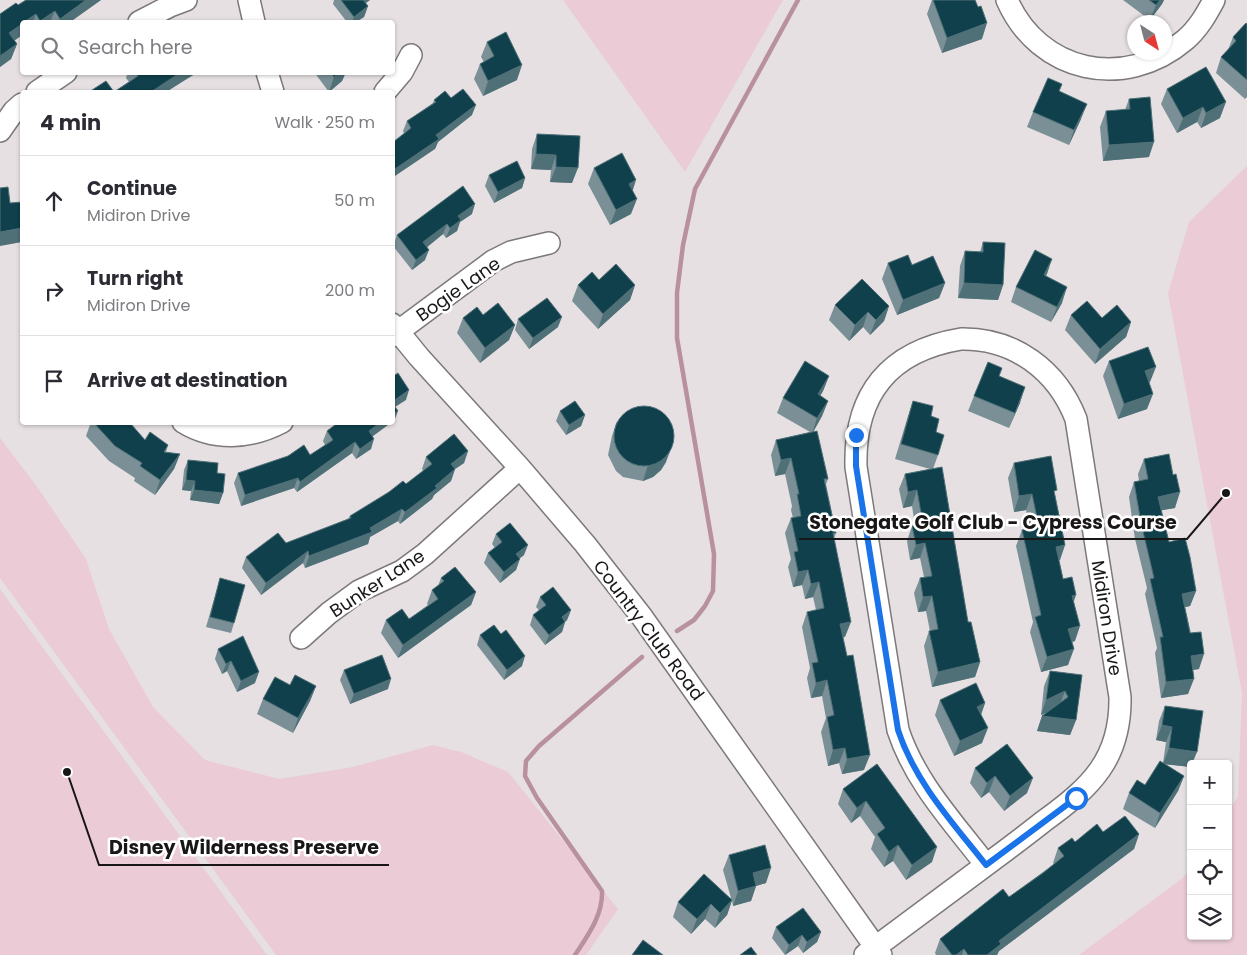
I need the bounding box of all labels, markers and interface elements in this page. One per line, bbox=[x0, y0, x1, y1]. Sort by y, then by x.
north arrow bbox=[1127, 15, 1172, 60]
search box bbox=[20, 20, 395, 75]
icon: search bbox=[38, 34, 66, 62]
text: Search here bbox=[78, 34, 192, 61]
text: 4 min bbox=[40, 108, 101, 137]
text: Walk · 250 m bbox=[274, 111, 375, 134]
text: Continue bbox=[87, 175, 177, 202]
icon: ahead bbox=[40, 187, 68, 215]
text: 50 m bbox=[334, 189, 375, 212]
text: Midiron Drive bbox=[87, 204, 190, 227]
street label: Bogie Lane bbox=[411, 251, 505, 327]
text: Turn right bbox=[87, 265, 183, 292]
icon: right bbox=[40, 277, 68, 305]
text: 200 m bbox=[325, 279, 375, 302]
text: Midiron Drive bbox=[87, 294, 190, 317]
icon: arrive bbox=[40, 367, 68, 395]
text: Arrive at destination bbox=[87, 367, 288, 394]
route end bbox=[845, 424, 868, 447]
callout: Stonegate Golf Club - Cypress Course bbox=[799, 505, 1187, 539]
text: Stonegate Golf Club - Cypress Course bbox=[809, 509, 1177, 536]
street label: Bunker Lane bbox=[325, 543, 429, 623]
street label: Country Club Road bbox=[588, 554, 710, 706]
street label: Midiron Drive bbox=[1086, 559, 1128, 677]
map controls bbox=[1187, 760, 1232, 940]
button: + bbox=[1187, 760, 1232, 805]
route start bbox=[1065, 787, 1088, 810]
button: − bbox=[1187, 805, 1232, 850]
callout: Disney Wilderness Preserve bbox=[99, 831, 389, 865]
text: Disney Wilderness Preserve bbox=[109, 834, 379, 861]
button: locate bbox=[1187, 850, 1232, 895]
button: layers bbox=[1187, 895, 1232, 940]

